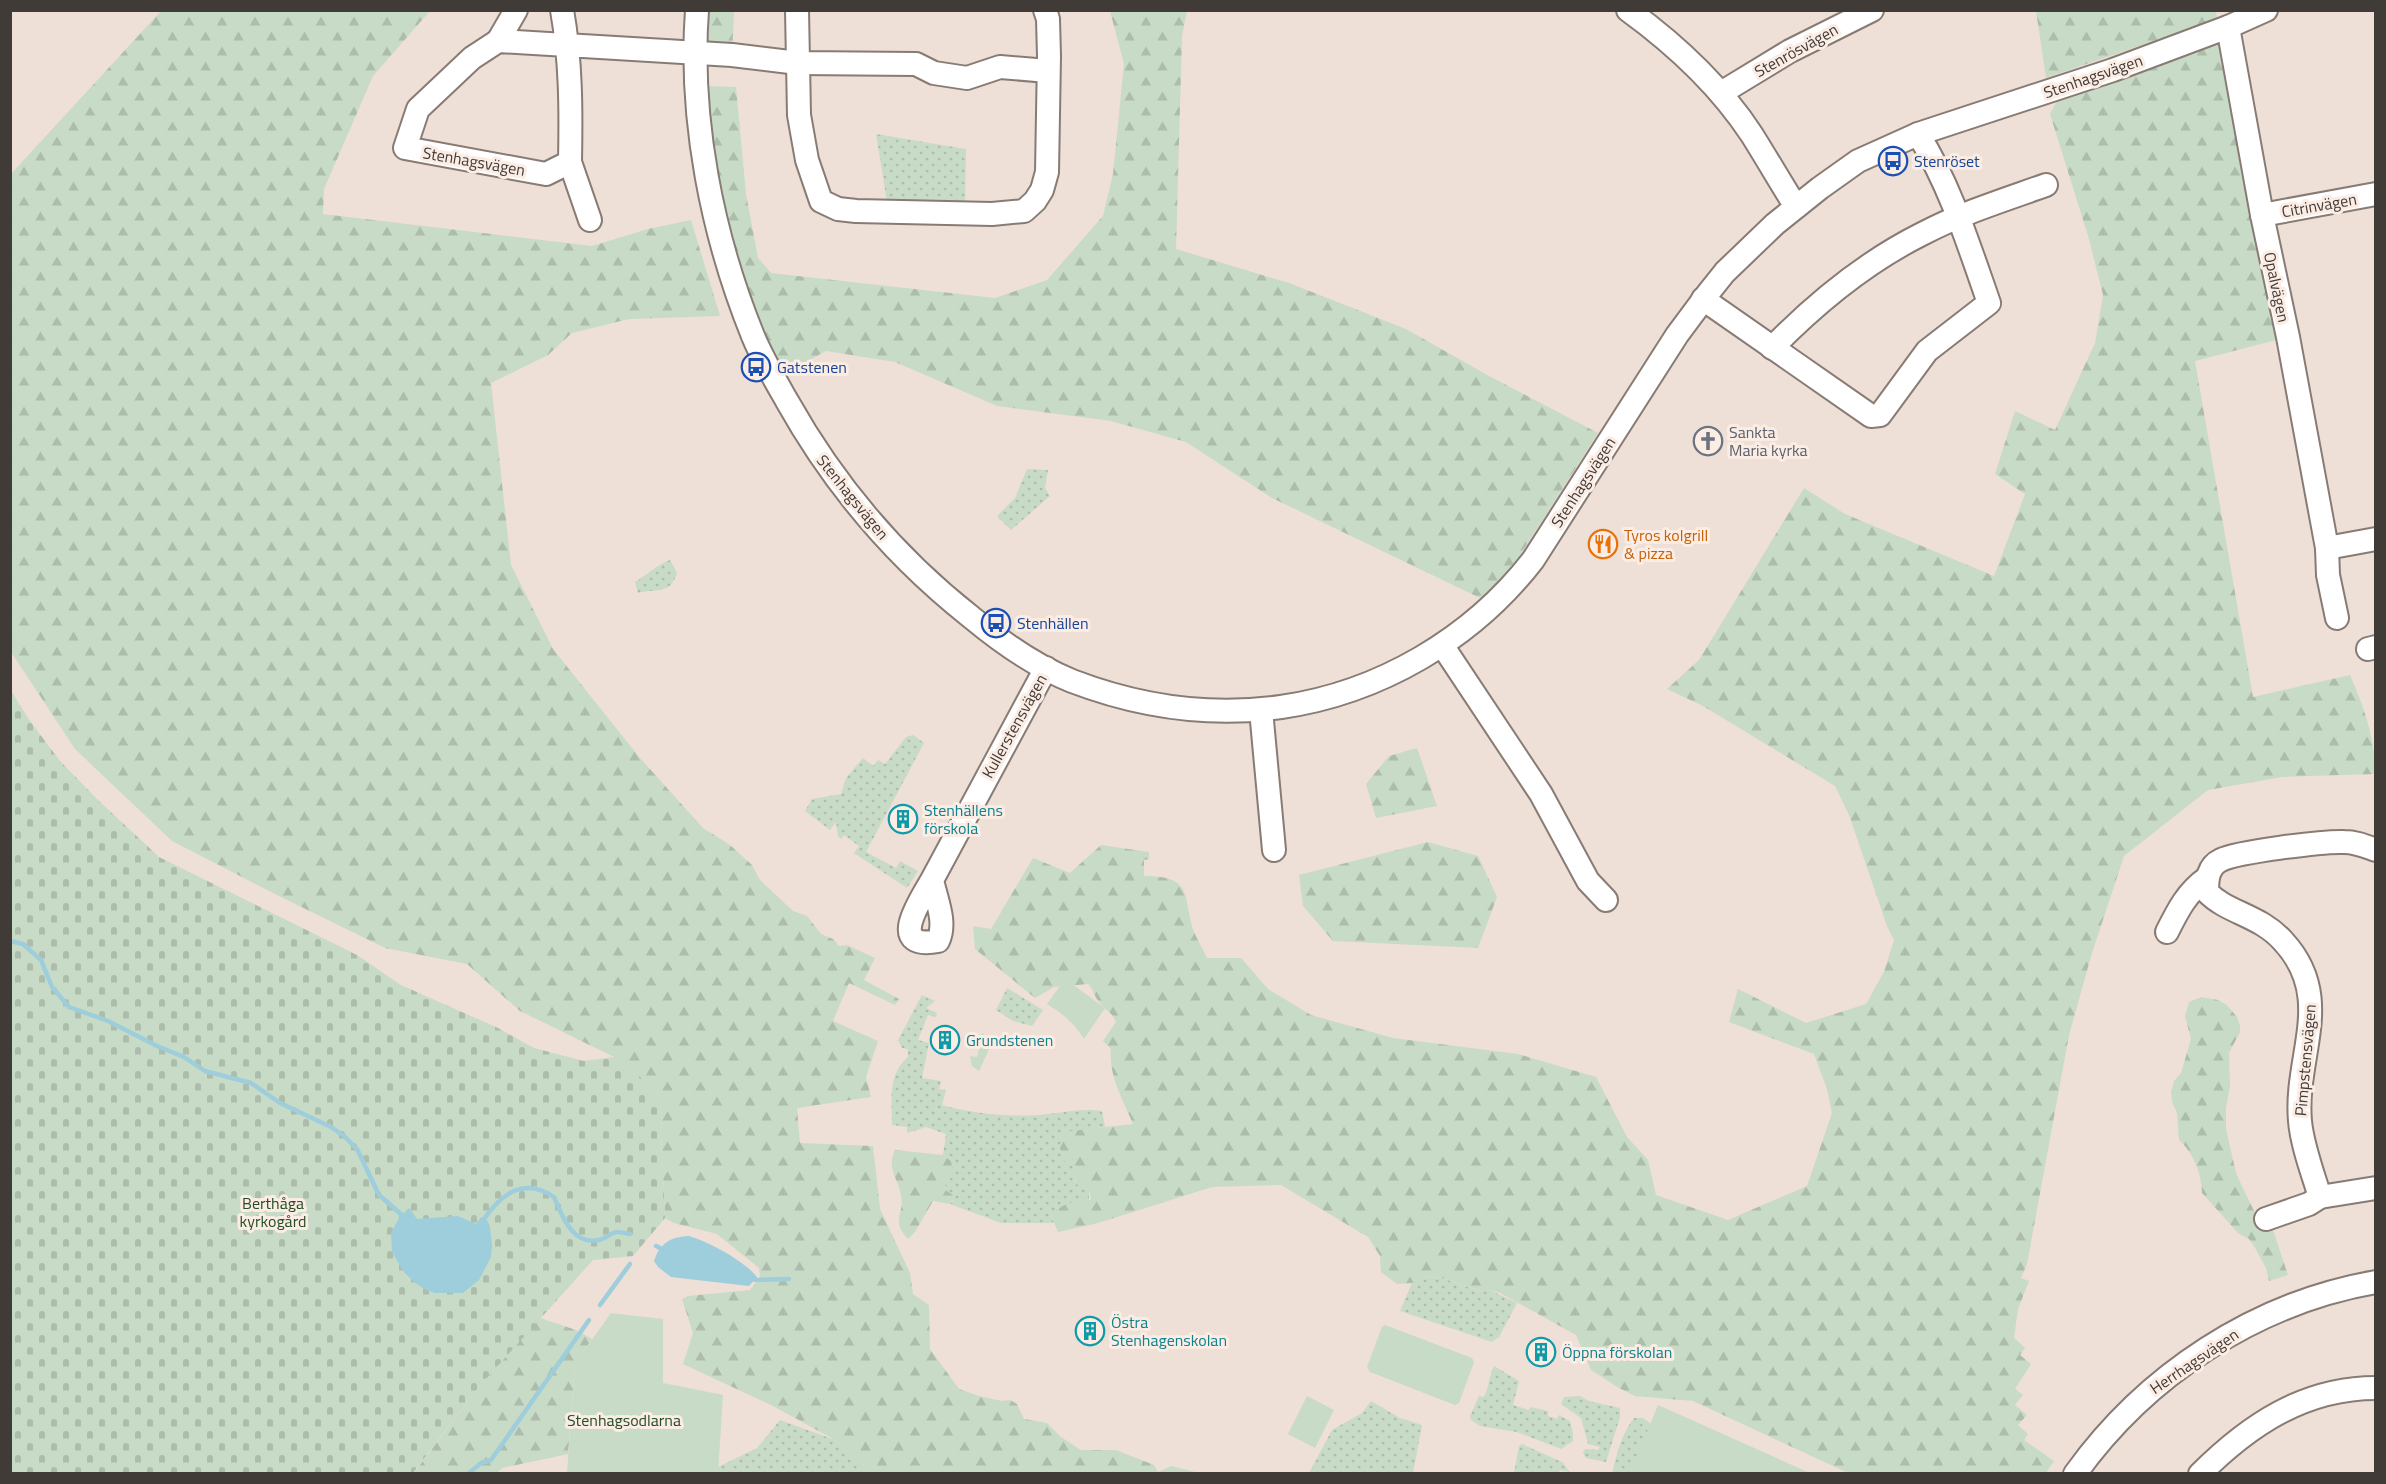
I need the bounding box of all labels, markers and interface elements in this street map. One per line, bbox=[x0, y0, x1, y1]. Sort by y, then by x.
street label: Stenrösvägen bbox=[1750, 17, 1842, 83]
street label: Stenhagsvägen bbox=[2040, 48, 2146, 104]
street label: Stenhagsvägen bbox=[421, 140, 527, 182]
bus stop icon: Stenröset bbox=[1877, 145, 1909, 177]
place label: Stenröset bbox=[1914, 149, 1980, 173]
street label: Citrinvägen bbox=[2280, 187, 2358, 223]
street label: Opalvägen bbox=[2258, 250, 2296, 324]
bus stop icon: Gatstenen bbox=[740, 351, 772, 383]
place label: Gatstenen bbox=[777, 355, 847, 379]
place label: Sankta Maria kyrka bbox=[1729, 420, 1808, 462]
church icon: Sankta Maria kyrka bbox=[1692, 425, 1724, 457]
street label: Stenhagsvägen bbox=[1545, 432, 1621, 532]
street label: Stenhagsvägen bbox=[811, 449, 895, 545]
place label: Tyros kolgrill & pizza bbox=[1624, 523, 1708, 565]
restaurant icon: Tyros kolgrill & pizza bbox=[1587, 528, 1619, 560]
bus stop icon: Stenhällen bbox=[980, 607, 1012, 639]
place label: Stenhällen bbox=[1017, 611, 1089, 635]
street label: Kullerstensvägen bbox=[975, 669, 1053, 783]
place label: Stenhällens förskola bbox=[924, 798, 1003, 840]
building icon: Stenhällens förskola bbox=[887, 803, 919, 835]
street label: Pimpstensvägen bbox=[2288, 1003, 2322, 1117]
building icon: Grundstenen bbox=[929, 1024, 961, 1056]
place label: Grundstenen bbox=[966, 1028, 1053, 1052]
park label: Berthåga kyrkogård bbox=[240, 1191, 306, 1233]
place label: Östra Stenhagenskolan bbox=[1111, 1310, 1227, 1352]
building icon: Östra Stenhagenskolan bbox=[1074, 1315, 1106, 1347]
street label: Herrhagsvägen bbox=[2145, 1322, 2243, 1400]
building icon: Öppna förskolan bbox=[1525, 1336, 1557, 1368]
place label: Öppna förskolan bbox=[1562, 1340, 1672, 1364]
park label: Stenhagsodlarna bbox=[567, 1408, 681, 1432]

